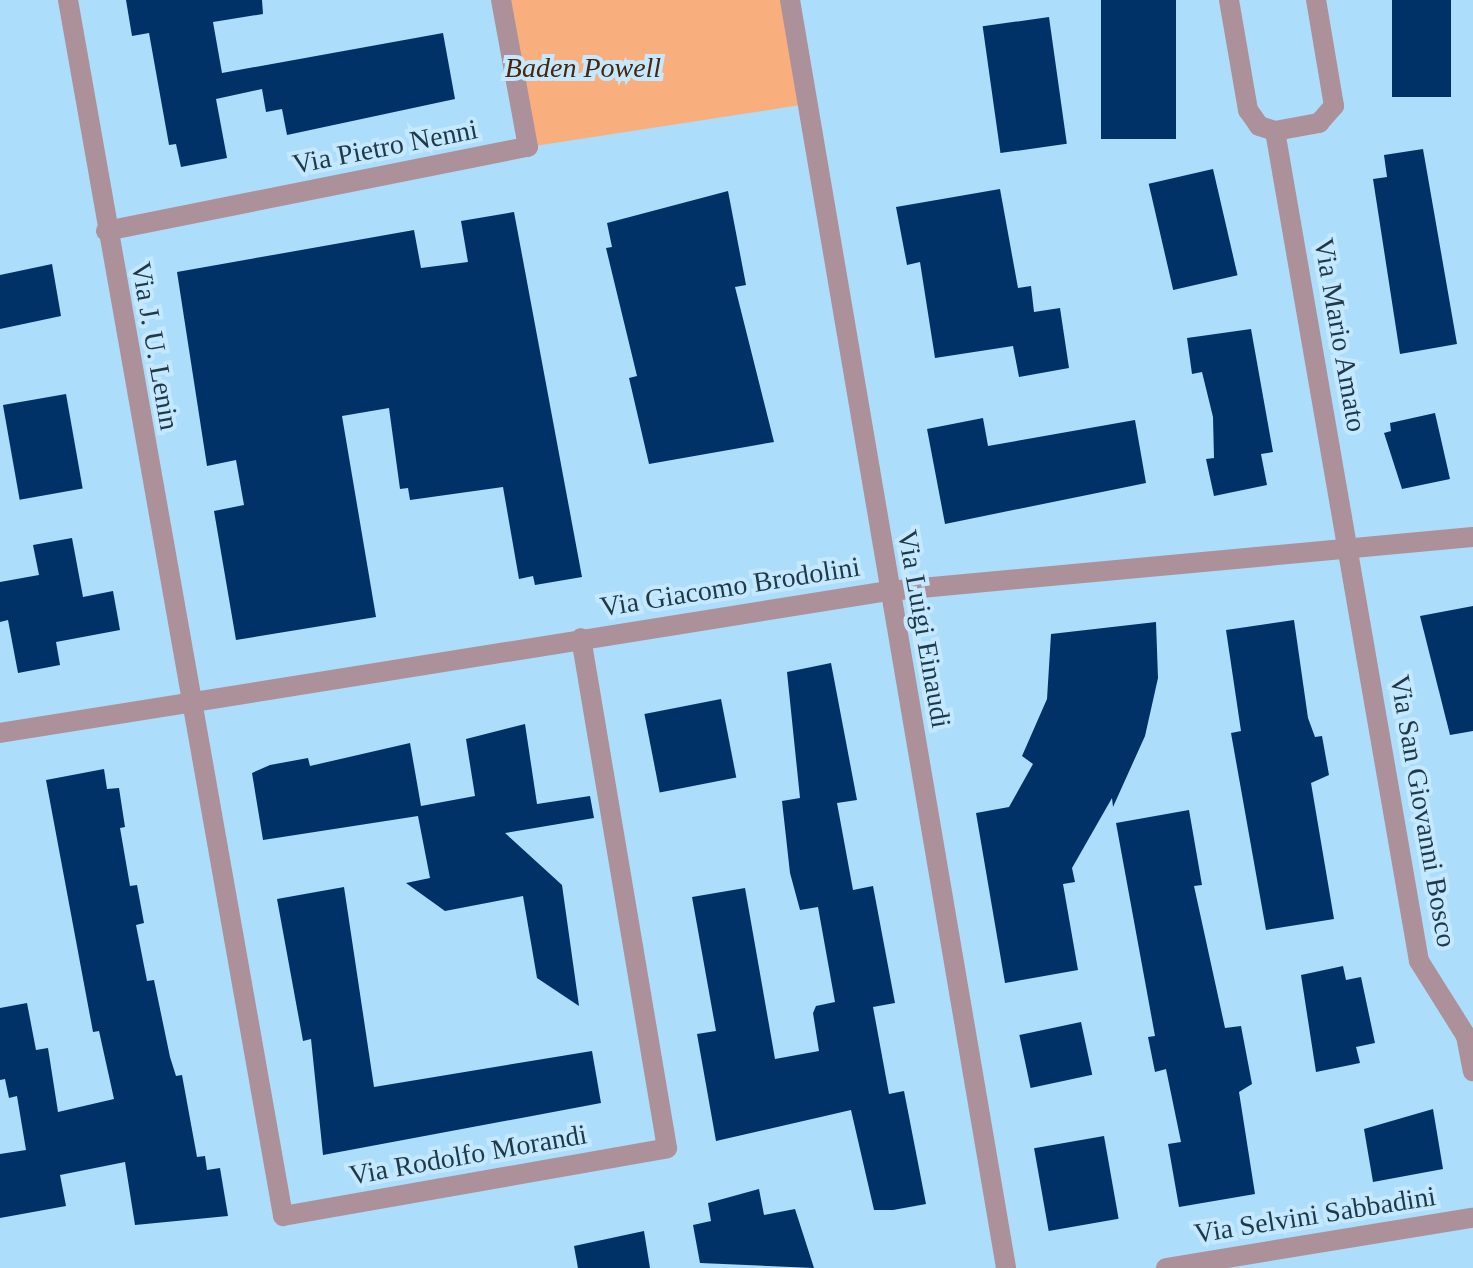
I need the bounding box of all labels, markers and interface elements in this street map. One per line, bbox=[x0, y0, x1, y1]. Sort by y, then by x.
park label: Baden Powell bbox=[505, 51, 661, 85]
street label: Via Pietro Nenni bbox=[289, 113, 481, 181]
street label: Via Mario Amato bbox=[1306, 235, 1374, 435]
street label: Via J. U. Lenin bbox=[124, 259, 186, 433]
street label: Via Luigi Einaudi bbox=[890, 527, 958, 731]
street label: Via Giacomo Brodolini bbox=[598, 550, 862, 624]
street label: Via San Giovanni Bosco bbox=[1382, 672, 1464, 950]
street label: Via Rodolfo Morandi bbox=[346, 1118, 590, 1192]
street label: Via Selvini Sabbadini bbox=[1192, 1179, 1438, 1251]

